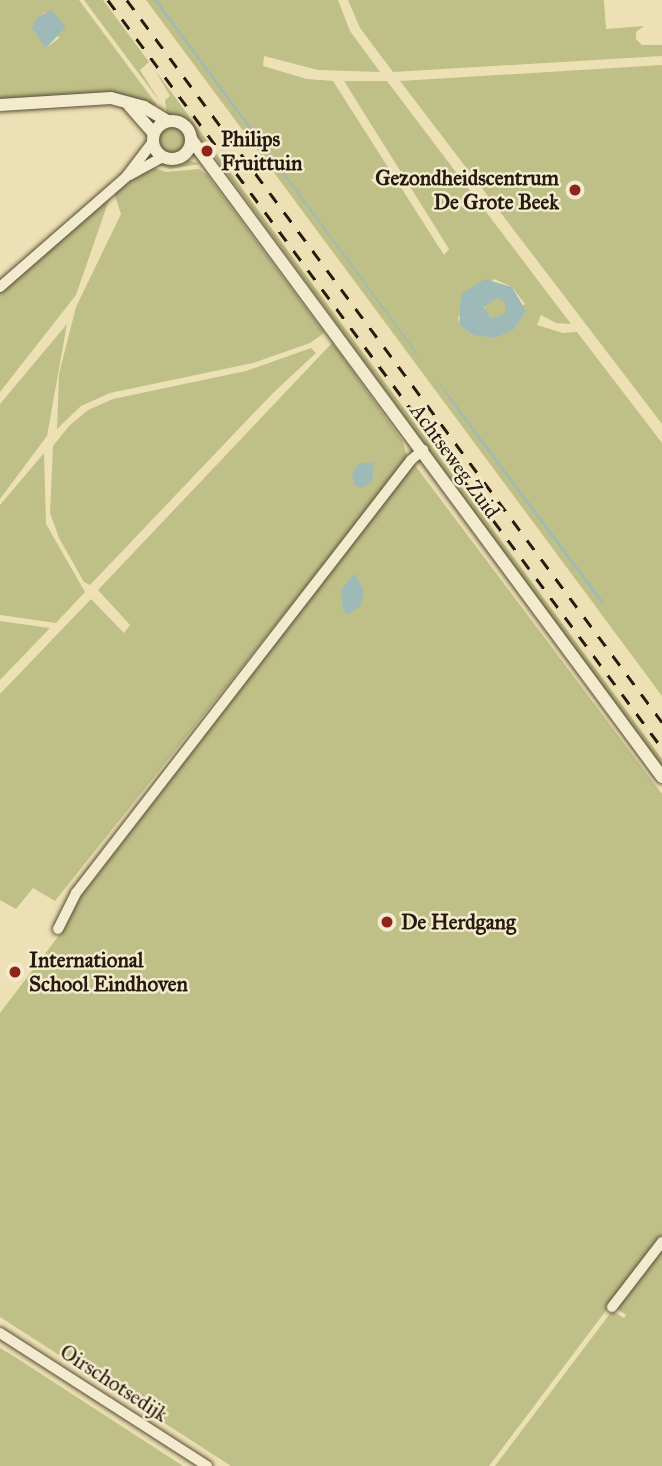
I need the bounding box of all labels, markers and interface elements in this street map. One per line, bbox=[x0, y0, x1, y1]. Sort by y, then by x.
place label: Philips Fruittuin bbox=[221, 126, 302, 176]
marker: Philips Fruittuin bbox=[199, 143, 215, 159]
place label: Gezondheidscentrum De Grote Beek bbox=[375, 165, 559, 215]
marker: Gezondheidscentrum De Grote Beek bbox=[565, 180, 585, 200]
street label: Achtseweg Zuid bbox=[405, 399, 505, 523]
place label: De Herdgang bbox=[401, 909, 516, 935]
marker: De Herdgang bbox=[379, 914, 395, 930]
place label: International School Eindhoven bbox=[29, 947, 188, 997]
marker: International School Eindhoven bbox=[7, 964, 23, 980]
street label: Oirschotsedijk bbox=[55, 1339, 173, 1427]

